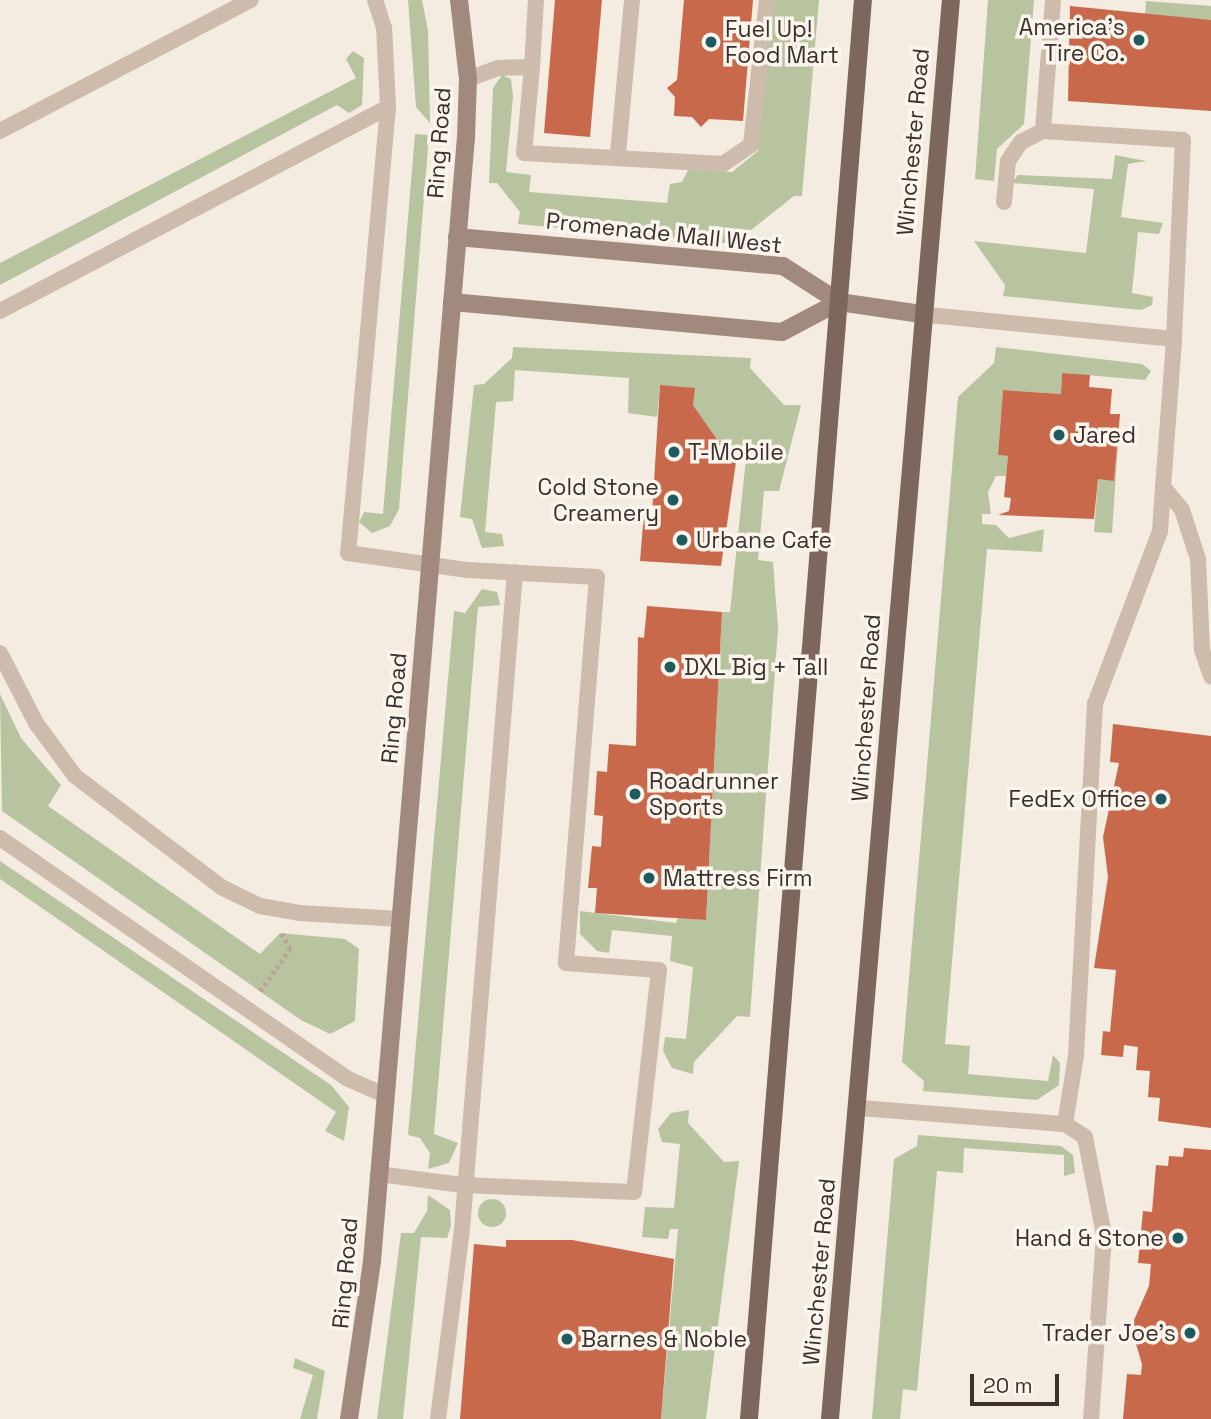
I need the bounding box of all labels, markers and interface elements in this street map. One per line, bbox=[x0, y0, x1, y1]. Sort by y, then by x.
place label: America's Tire Co. bbox=[1019, 13, 1125, 67]
place label: Fuel Up! Food Mart bbox=[725, 15, 839, 69]
marker: America's Tire Co. bbox=[1131, 32, 1147, 48]
marker: Fuel Up! Food Mart bbox=[703, 34, 719, 50]
street label: Winchester Road bbox=[891, 47, 935, 237]
street label: Ring Road bbox=[421, 86, 457, 200]
street label: Promenade Mall West bbox=[545, 207, 783, 259]
place label: Jared bbox=[1073, 421, 1136, 449]
marker: Jared bbox=[1051, 427, 1067, 443]
place label: T-Mobile bbox=[688, 438, 784, 466]
marker: T-Mobile bbox=[666, 444, 682, 460]
place label: Cold Stone Creamery bbox=[537, 473, 659, 527]
marker: Cold Stone Creamery bbox=[665, 492, 681, 508]
place label: Urbane Cafe bbox=[696, 526, 832, 554]
marker: Urbane Cafe bbox=[674, 532, 690, 548]
street label: Winchester Road bbox=[846, 613, 886, 803]
street label: Ring Road bbox=[375, 651, 413, 765]
place label: DXL Big + Tall bbox=[684, 653, 830, 681]
marker: DXL Big + Tall bbox=[662, 659, 678, 675]
place label: Roadrunner Sports bbox=[649, 767, 779, 821]
place label: FedEx Office bbox=[1008, 785, 1147, 813]
marker: Roadrunner Sports bbox=[627, 786, 643, 802]
marker: FedEx Office bbox=[1153, 791, 1169, 807]
place label: Mattress Firm bbox=[663, 864, 813, 892]
marker: Mattress Firm bbox=[641, 870, 657, 886]
street label: Winchester Road bbox=[797, 1177, 841, 1367]
street label: Ring Road bbox=[326, 1216, 364, 1330]
place label: Hand & Stone bbox=[1015, 1224, 1164, 1252]
marker: Hand & Stone bbox=[1170, 1230, 1186, 1246]
place label: Trader Joe's bbox=[1042, 1319, 1176, 1347]
place label: Barnes & Noble bbox=[581, 1325, 747, 1353]
marker: Trader Joe's bbox=[1182, 1325, 1198, 1341]
marker: Barnes & Noble bbox=[559, 1331, 575, 1347]
scale bar bbox=[973, 1360, 1062, 1404]
text: 20 m bbox=[983, 1372, 1033, 1399]

